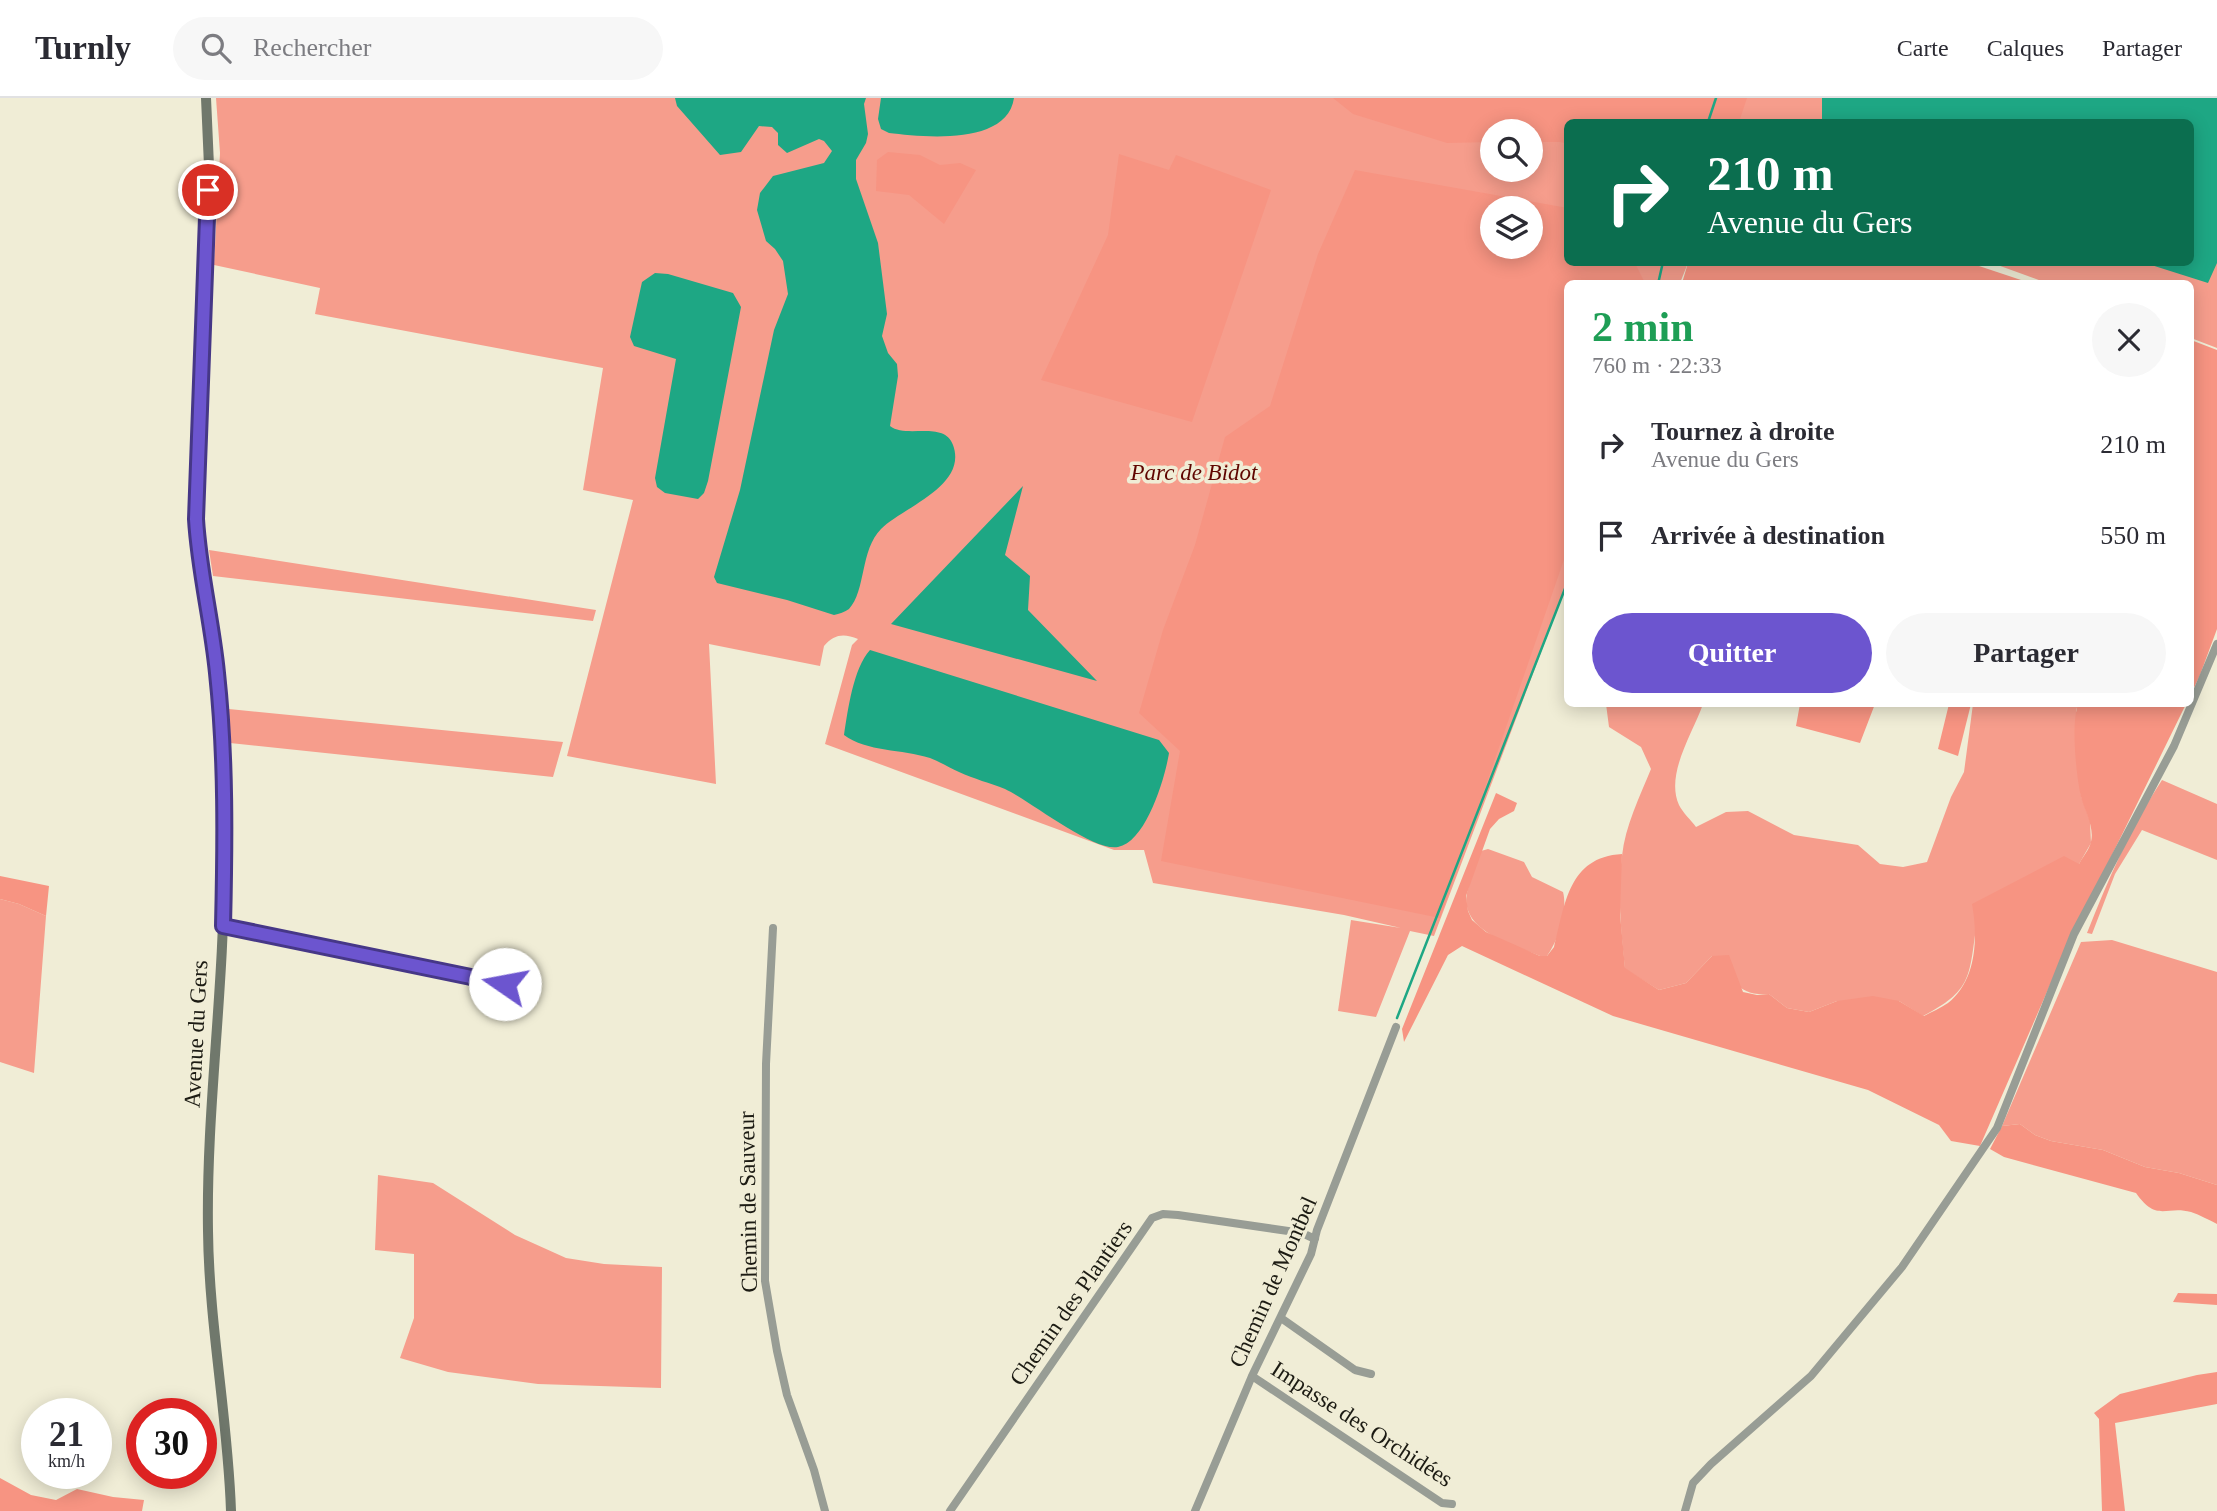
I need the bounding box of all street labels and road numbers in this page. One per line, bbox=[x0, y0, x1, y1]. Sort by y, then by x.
street label: Avenue du Gers bbox=[180, 960, 212, 1108]
street label: Chemin de Sauveur bbox=[734, 1111, 762, 1293]
street label: Chemin de Montbel bbox=[1224, 1193, 1322, 1371]
street label: Chemin des Plantiers bbox=[1005, 1216, 1137, 1390]
street label: Impasse des Orchidées bbox=[1267, 1356, 1457, 1492]

